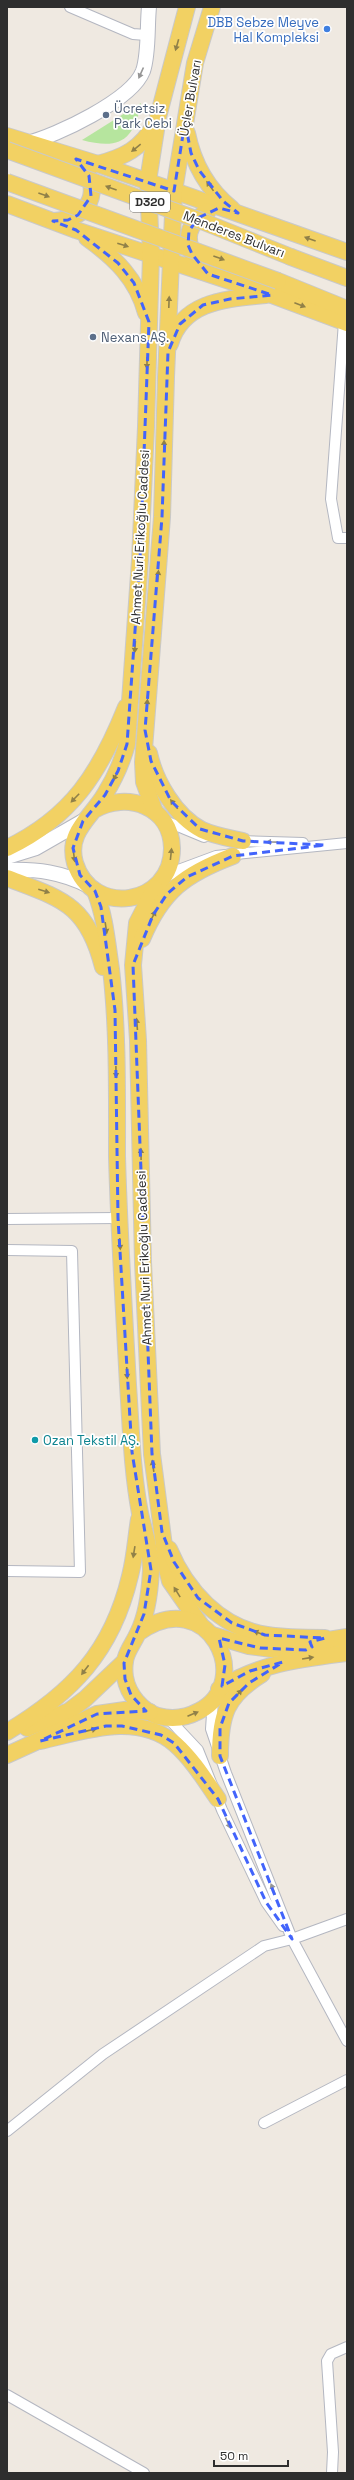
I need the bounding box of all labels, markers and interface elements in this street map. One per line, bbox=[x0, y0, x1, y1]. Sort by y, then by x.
place label: DBB Sebze Meyve Hal Kompleksi bbox=[207, 14, 319, 46]
marker: DBB Sebze Meyve Hal Kompleksi bbox=[322, 24, 332, 34]
one-way arrow bbox=[174, 39, 180, 51]
street label: Üçler Bulvarı bbox=[175, 58, 205, 138]
one-way arrow bbox=[138, 67, 144, 78]
place label: Ücretsiz Park Cebi bbox=[114, 100, 172, 132]
marker: Ücretsiz Park Cebi bbox=[101, 110, 111, 120]
one-way arrow bbox=[130, 144, 141, 153]
one-way arrow bbox=[206, 181, 214, 192]
one-way arrow bbox=[105, 185, 117, 191]
road number: D320 bbox=[130, 192, 170, 212]
one-way arrow bbox=[38, 193, 50, 199]
street label: Menderes Bulvarı bbox=[181, 207, 287, 261]
one-way arrow bbox=[304, 235, 316, 241]
one-way arrow bbox=[117, 242, 129, 248]
one-way arrow bbox=[213, 256, 225, 262]
one-way arrow bbox=[166, 295, 172, 308]
one-way arrow bbox=[295, 303, 307, 309]
place label: Nexans AŞ. bbox=[101, 329, 169, 346]
marker: Nexans AŞ. bbox=[88, 332, 98, 342]
one-way arrow bbox=[144, 357, 151, 369]
one-way arrow bbox=[161, 439, 167, 452]
street label: Ahmet Nuri Erikoğlu Caddesi bbox=[127, 449, 153, 625]
one-way arrow bbox=[154, 570, 161, 582]
one-way arrow bbox=[131, 641, 138, 653]
one-way arrow bbox=[144, 699, 151, 711]
one-way arrow bbox=[113, 769, 119, 781]
one-way arrow bbox=[70, 793, 80, 803]
one-way arrow bbox=[169, 799, 178, 810]
one-way arrow bbox=[266, 838, 278, 845]
one-way arrow bbox=[168, 848, 174, 861]
one-way arrow bbox=[71, 850, 77, 862]
one-way arrow bbox=[38, 888, 50, 894]
one-way arrow bbox=[149, 911, 156, 922]
one-way arrow bbox=[103, 922, 109, 934]
one-way arrow bbox=[134, 1018, 141, 1030]
one-way arrow bbox=[113, 1066, 119, 1079]
one-way arrow bbox=[138, 1147, 144, 1160]
street label: Ahmet Nuri Erikoğlu Caddesi bbox=[132, 1170, 156, 1346]
one-way arrow bbox=[117, 1238, 123, 1251]
one-way arrow bbox=[124, 1367, 131, 1379]
place label: Ozan Tekstil AŞ. bbox=[43, 1432, 139, 1449]
marker: Ozan Tekstil AŞ. bbox=[30, 1435, 40, 1445]
one-way arrow bbox=[150, 1460, 156, 1472]
one-way arrow bbox=[131, 1546, 137, 1558]
one-way arrow bbox=[174, 1586, 181, 1598]
one-way arrow bbox=[252, 1629, 264, 1635]
one-way arrow bbox=[302, 1655, 314, 1661]
one-way arrow bbox=[81, 1665, 89, 1676]
one-way arrow bbox=[233, 1689, 242, 1699]
one-way arrow bbox=[188, 1710, 200, 1716]
one-way arrow bbox=[85, 1726, 97, 1732]
one-way arrow bbox=[225, 1817, 231, 1828]
one-way arrow bbox=[269, 1883, 275, 1895]
scale bar bbox=[214, 2442, 288, 2468]
text: 50 m bbox=[220, 2448, 248, 2464]

